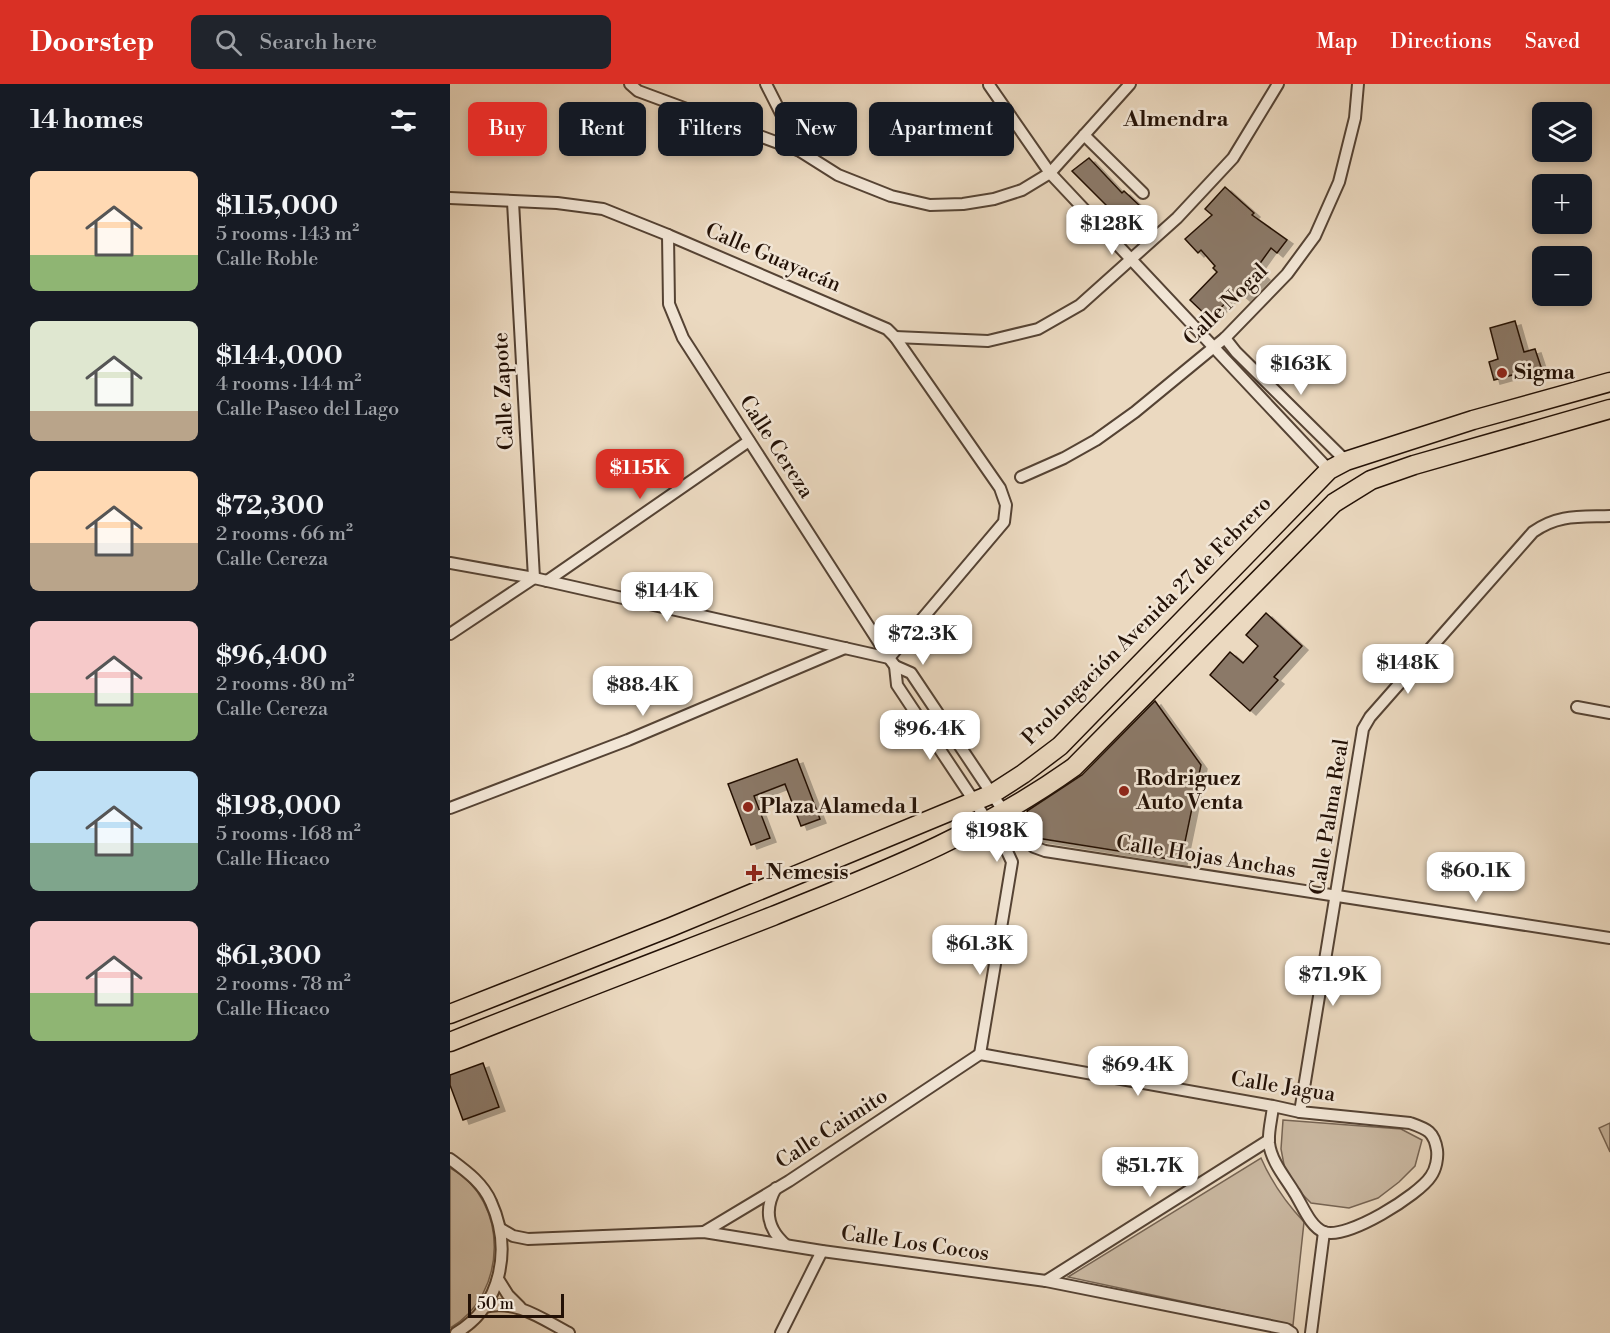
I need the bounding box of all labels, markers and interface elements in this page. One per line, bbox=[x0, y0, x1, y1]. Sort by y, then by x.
search box bbox=[191, 15, 611, 69]
text: Doorstep bbox=[30, 25, 155, 60]
icon: search bbox=[212, 26, 245, 59]
text: Search here bbox=[260, 29, 377, 56]
text: Map bbox=[1316, 29, 1358, 55]
text: Directions bbox=[1391, 29, 1492, 55]
text: Saved bbox=[1525, 29, 1580, 55]
chip: Buy bbox=[468, 102, 547, 156]
chip: Rent bbox=[559, 102, 646, 156]
chip: Filters bbox=[658, 102, 763, 156]
chip: New bbox=[775, 102, 857, 156]
chip: Apartment bbox=[869, 102, 1014, 156]
map controls bbox=[1532, 102, 1592, 306]
button: layers bbox=[1532, 102, 1592, 162]
text: 14 homes bbox=[30, 104, 143, 136]
icon: filters bbox=[387, 104, 420, 137]
district label: Almendra bbox=[1122, 106, 1230, 133]
button: + bbox=[1532, 174, 1592, 234]
text: $115,000 bbox=[216, 190, 338, 222]
icon: home bbox=[78, 195, 150, 267]
pin: $128K bbox=[1070, 205, 1154, 256]
text: $128K bbox=[1080, 212, 1144, 237]
street label: Calle Guayacán bbox=[701, 218, 845, 298]
text: 5 rooms · 143 m² bbox=[216, 222, 359, 247]
button: − bbox=[1532, 246, 1592, 306]
text: Calle Roble bbox=[216, 247, 318, 272]
street label: Calle Nogal bbox=[1178, 258, 1274, 352]
street label: Calle Zapote bbox=[488, 331, 520, 451]
text: $144,000 bbox=[216, 340, 343, 372]
icon: home bbox=[78, 345, 150, 417]
pin: $163K bbox=[1259, 345, 1343, 396]
text: $163K bbox=[1270, 352, 1332, 377]
place label: Sigma bbox=[1514, 360, 1576, 386]
marker: Sigma bbox=[1495, 366, 1509, 380]
text: 4 rooms · 144 m² bbox=[216, 372, 361, 397]
street label: Calle Cereza bbox=[733, 391, 819, 504]
text: Calle Paseo del Lago bbox=[216, 397, 399, 422]
pin: $115K bbox=[598, 449, 682, 500]
text: $115K bbox=[610, 456, 670, 481]
text: $72,300 bbox=[216, 490, 324, 522]
street label: Prolongación Avenida 27 de Febrero bbox=[1017, 491, 1277, 751]
icon: home bbox=[78, 495, 150, 567]
text: 2 rooms · 66 m² bbox=[216, 522, 353, 547]
text: Calle Cereza bbox=[216, 547, 328, 572]
pin: $144K bbox=[625, 572, 709, 623]
text: $144K bbox=[635, 579, 699, 604]
pin: $72.3K bbox=[874, 615, 972, 666]
text: $72.3K bbox=[888, 622, 958, 647]
text: $96,400 bbox=[216, 640, 327, 672]
pin: $148K bbox=[1366, 644, 1450, 695]
icon: home bbox=[78, 645, 150, 717]
text: $148K bbox=[1377, 651, 1439, 676]
pin: $88.4K bbox=[594, 666, 692, 717]
text: 2 rooms · 80 m² bbox=[216, 672, 354, 697]
text: $88.4K bbox=[607, 673, 679, 698]
text: Calle Cereza bbox=[216, 697, 328, 722]
pin: $96.4K bbox=[881, 710, 979, 761]
text: $96.4K bbox=[894, 717, 966, 742]
street label: Calle Palma Real bbox=[1305, 737, 1355, 897]
place label: Rodriguez Auto Venta bbox=[1135, 766, 1244, 816]
marker: Rodriguez Auto Venta bbox=[1117, 784, 1131, 798]
text: $198,000 bbox=[216, 790, 341, 822]
place label: Plaza Alameda 1 bbox=[760, 794, 919, 820]
icon: home bbox=[78, 795, 150, 867]
marker: Plaza Alameda 1 bbox=[741, 800, 755, 814]
pin: $198K bbox=[955, 812, 1039, 863]
text: $198K bbox=[966, 819, 1028, 844]
text: 5 rooms · 168 m² bbox=[216, 822, 361, 847]
street label: Calle Hojas Anchas bbox=[1114, 830, 1298, 884]
text: Calle Hicaco bbox=[216, 847, 330, 872]
pin: $60.1K bbox=[1427, 852, 1525, 903]
text: $60.1K bbox=[1441, 859, 1511, 884]
place label: Nemesis bbox=[766, 860, 849, 886]
marker: Nemesis bbox=[747, 866, 761, 880]
pin: $61.3K bbox=[931, 925, 1029, 976]
text: $61.3K bbox=[946, 932, 1014, 957]
text: $61,300 bbox=[216, 940, 321, 972]
icon: home bbox=[78, 945, 150, 1017]
pin: $71.9K bbox=[1284, 956, 1382, 1007]
text: $71.9K bbox=[1299, 963, 1367, 988]
text: 2 rooms · 78 m² bbox=[216, 972, 351, 997]
text: Calle Hicaco bbox=[216, 997, 330, 1022]
pin: $69.4K bbox=[1089, 1046, 1187, 1097]
text: $69.4K bbox=[1102, 1053, 1174, 1078]
street label: Calle Jagua bbox=[1229, 1066, 1337, 1108]
street label: Calle Caimito bbox=[771, 1083, 893, 1175]
pin: $51.7K bbox=[1101, 1147, 1199, 1198]
text: $51.7K bbox=[1116, 1154, 1184, 1179]
street label: Calle Los Cocos bbox=[839, 1221, 991, 1267]
scale bar bbox=[468, 1291, 564, 1318]
text: 50 m bbox=[477, 1294, 514, 1314]

